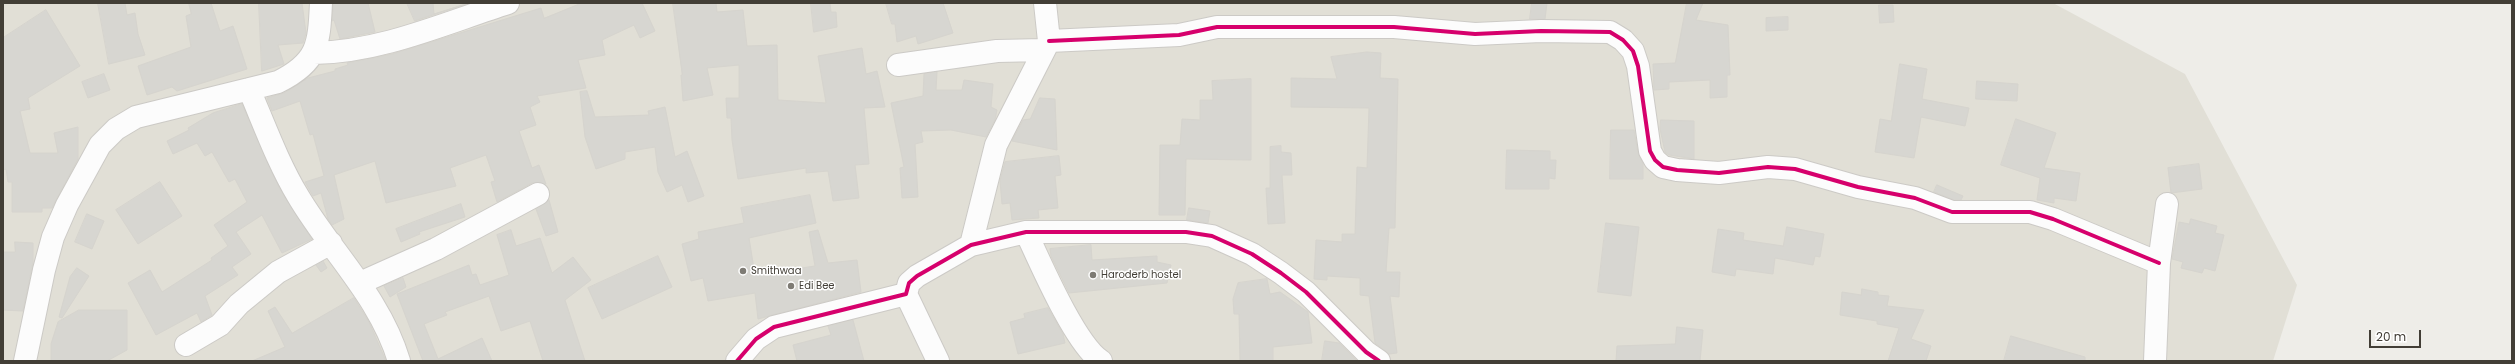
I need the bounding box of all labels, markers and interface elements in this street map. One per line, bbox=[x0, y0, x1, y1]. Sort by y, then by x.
place label: Smithwaa bbox=[751, 265, 801, 277]
marker: Smithwaa bbox=[738, 266, 748, 276]
place label: Haroderb hostel bbox=[1101, 269, 1181, 281]
marker: Haroderb hostel bbox=[1088, 270, 1098, 280]
place label: Edi Bee bbox=[799, 280, 835, 292]
marker: Edi Bee bbox=[786, 281, 796, 291]
scale bar bbox=[2371, 322, 2423, 348]
text: 20 m bbox=[2376, 328, 2406, 345]

